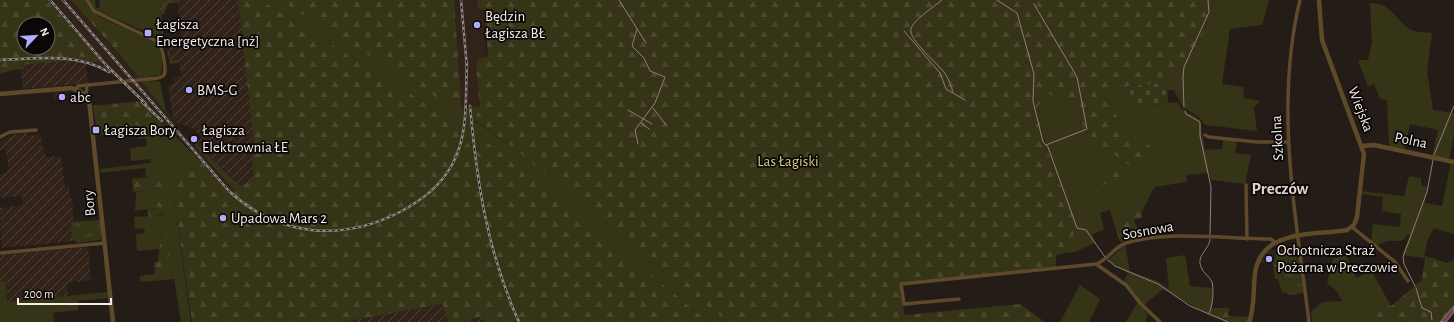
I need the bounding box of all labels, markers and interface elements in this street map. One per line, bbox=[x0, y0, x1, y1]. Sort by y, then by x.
place label: Będzin Łagisza BŁ bbox=[485, 9, 545, 41]
north arrow bbox=[16, 16, 56, 56]
place label: Łagisza Energetyczna [nż] bbox=[156, 17, 259, 49]
marker: Będzin Łagisza BŁ bbox=[472, 20, 482, 30]
text: N bbox=[38, 26, 51, 38]
marker: Łagisza Energetyczna [nż] bbox=[143, 28, 153, 38]
place label: BMS-G bbox=[197, 83, 238, 98]
marker: BMS-G bbox=[184, 85, 194, 95]
street label: Wiejska bbox=[1345, 85, 1376, 134]
place label: abc bbox=[70, 90, 91, 105]
marker: abc bbox=[57, 92, 67, 102]
street label: Szkolna bbox=[1269, 115, 1286, 161]
place label: Łagisza Bory bbox=[104, 123, 177, 138]
place label: Łagisza Elektrownia ŁE bbox=[202, 123, 288, 155]
marker: Łagisza Bory bbox=[91, 125, 101, 135]
street label: Polna bbox=[1393, 130, 1429, 151]
marker: Łagisza Elektrownia ŁE bbox=[189, 134, 199, 144]
park label: Las Łagiski bbox=[757, 154, 819, 169]
district label: Preczów bbox=[1252, 180, 1309, 197]
street label: Bory bbox=[81, 188, 98, 217]
place label: Upadowa Mars 2 bbox=[231, 211, 327, 226]
marker: Upadowa Mars 2 bbox=[218, 213, 228, 223]
street label: Sosnowa bbox=[1121, 219, 1175, 242]
place label: Ochotnicza Straż Pożarna w Preczowie bbox=[1277, 243, 1398, 275]
marker: Ochotnicza Straż Pożarna w Preczowie bbox=[1264, 254, 1274, 264]
scale bar bbox=[18, 280, 111, 306]
text: 200 m bbox=[24, 288, 54, 300]

